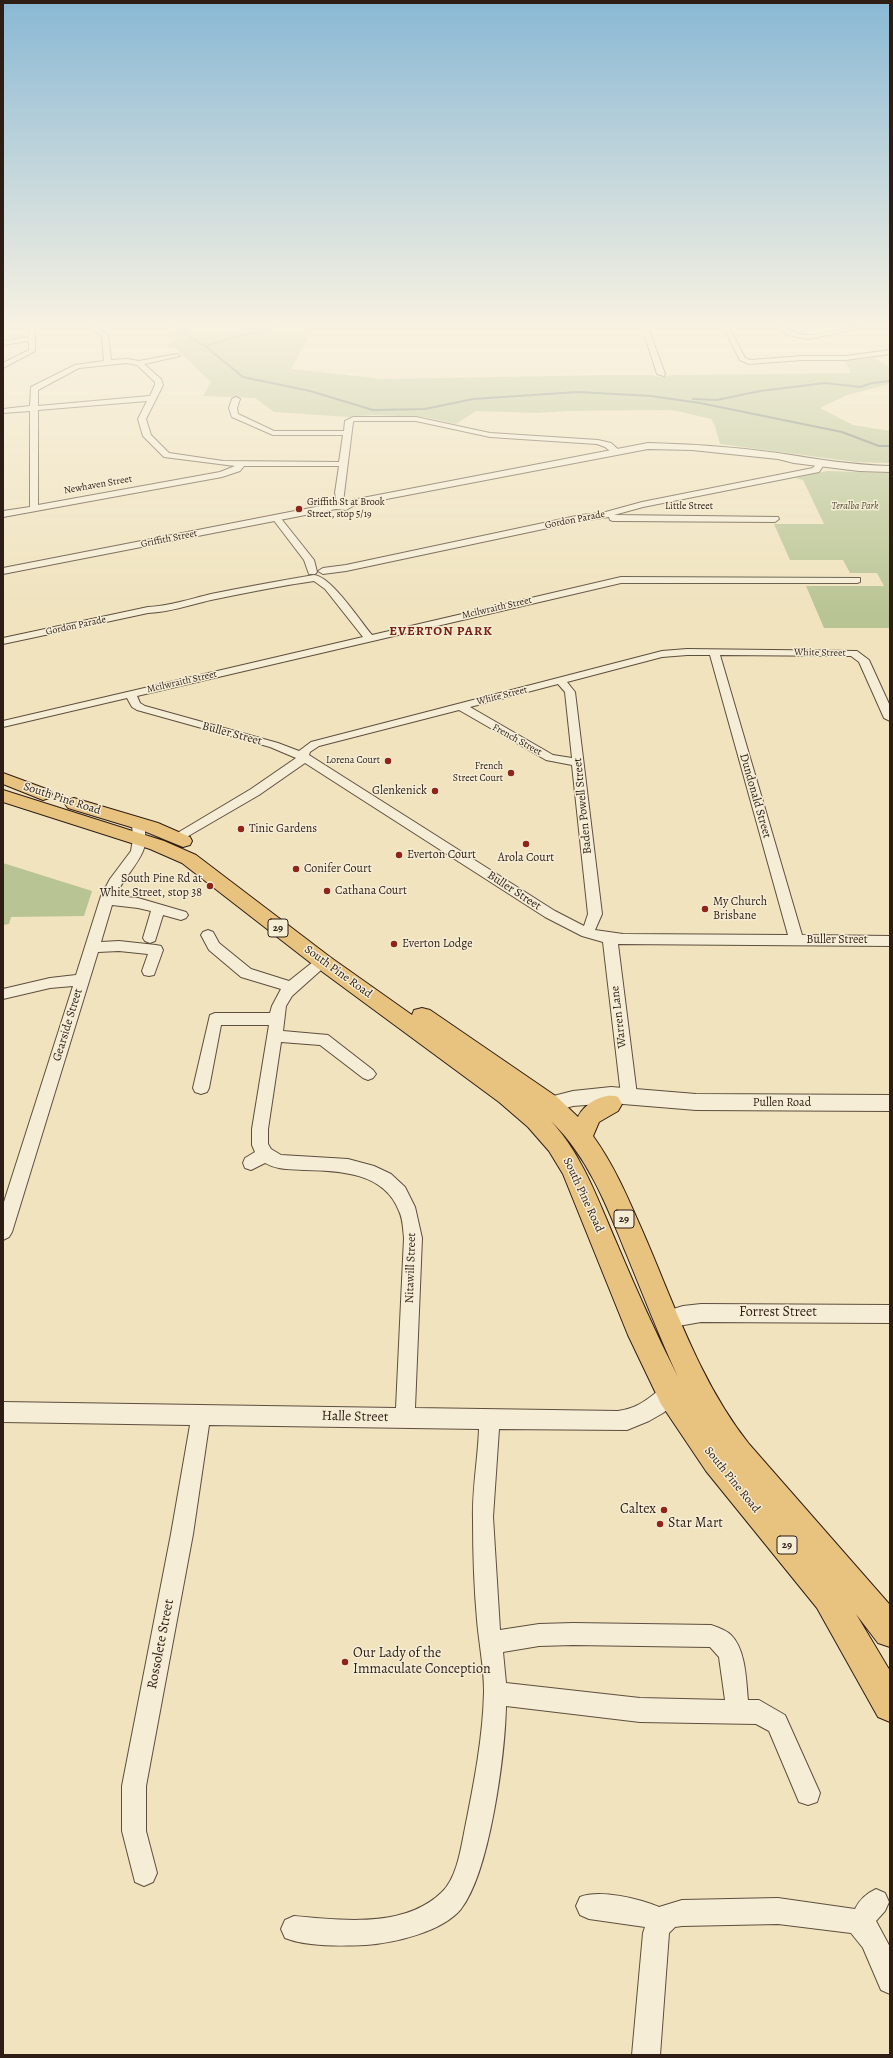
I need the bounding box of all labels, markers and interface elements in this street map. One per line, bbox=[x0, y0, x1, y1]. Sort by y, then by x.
street label: Newhaven Street bbox=[63, 473, 133, 497]
place label: Griffith St at Brook Street, stop 5/19 bbox=[307, 497, 385, 520]
street label: Little Street bbox=[665, 501, 713, 513]
park label: Teralba Park bbox=[832, 501, 878, 513]
marker: Griffith St at Brook Street, stop 5/19 bbox=[294, 504, 304, 514]
street label: Gordon Parade bbox=[544, 508, 606, 532]
street label: Griffith Street bbox=[140, 528, 198, 550]
street label: Mcilwraith Street bbox=[461, 594, 533, 622]
street label: Gordon Parade bbox=[45, 614, 107, 638]
district label: EVERTON PARK bbox=[389, 624, 493, 640]
street label: White Street bbox=[794, 647, 846, 659]
street label: Mcilwraith Street bbox=[146, 668, 218, 696]
street label: White Street bbox=[475, 684, 529, 708]
street label: Buller Street bbox=[200, 719, 264, 749]
street label: French Street bbox=[490, 721, 544, 759]
street label: Dundonald Street bbox=[736, 752, 774, 840]
place label: Lorena Court bbox=[326, 755, 380, 767]
marker: Lorena Court bbox=[383, 756, 393, 766]
street label: Baden Powell Street bbox=[571, 757, 595, 855]
place label: French Street Court bbox=[453, 761, 503, 784]
marker: French Street Court bbox=[506, 768, 516, 778]
street label: South Pine Road bbox=[21, 780, 103, 818]
place label: Glenkenick bbox=[372, 784, 427, 798]
marker: Glenkenick bbox=[430, 786, 440, 796]
place label: Tinic Gardens bbox=[249, 822, 317, 836]
marker: Tinic Gardens bbox=[236, 824, 246, 834]
marker: Arola Court bbox=[521, 839, 531, 849]
place label: Everton Court bbox=[407, 848, 476, 862]
marker: Everton Court bbox=[394, 850, 404, 860]
place label: Arola Court bbox=[498, 851, 554, 865]
place label: Conifer Court bbox=[304, 862, 372, 876]
marker: Conifer Court bbox=[291, 864, 301, 874]
street label: Buller Street bbox=[484, 868, 544, 914]
place label: South Pine Rd at White Street, stop 38 bbox=[100, 872, 202, 900]
marker: South Pine Rd at White Street, stop 38 bbox=[205, 881, 215, 891]
place label: Cathana Court bbox=[335, 884, 407, 898]
marker: Cathana Court bbox=[322, 886, 332, 896]
place label: My Church Brisbane bbox=[713, 895, 767, 923]
marker: My Church Brisbane bbox=[700, 904, 710, 914]
road number: 29 bbox=[268, 919, 288, 937]
street label: Buller Street bbox=[806, 933, 868, 947]
place label: Everton Lodge bbox=[402, 937, 473, 951]
marker: Everton Lodge bbox=[389, 939, 399, 949]
street label: South Pine Road bbox=[301, 943, 375, 1001]
street label: Warren Lane bbox=[608, 985, 630, 1049]
street label: Gearside Street bbox=[50, 987, 86, 1063]
street label: Pullen Road bbox=[753, 1096, 811, 1110]
street label: South Pine Road bbox=[559, 1155, 607, 1235]
road number: 29 bbox=[614, 1210, 634, 1228]
street label: Nitawill Street bbox=[403, 1232, 419, 1304]
street label: Forrest Street bbox=[739, 1305, 817, 1321]
street label: Halle Street bbox=[321, 1408, 389, 1426]
street label: South Pine Road bbox=[701, 1444, 763, 1516]
place label: Caltex bbox=[620, 1502, 656, 1518]
marker: Caltex bbox=[659, 1505, 669, 1515]
place label: Star Mart bbox=[668, 1516, 723, 1532]
marker: Star Mart bbox=[655, 1519, 665, 1529]
road number: 29 bbox=[777, 1536, 797, 1554]
street label: Rossolete Street bbox=[144, 1598, 178, 1690]
place label: Our Lady of the Immaculate Conception bbox=[353, 1646, 491, 1678]
marker: Our Lady of the Immaculate Conception bbox=[340, 1657, 350, 1667]

